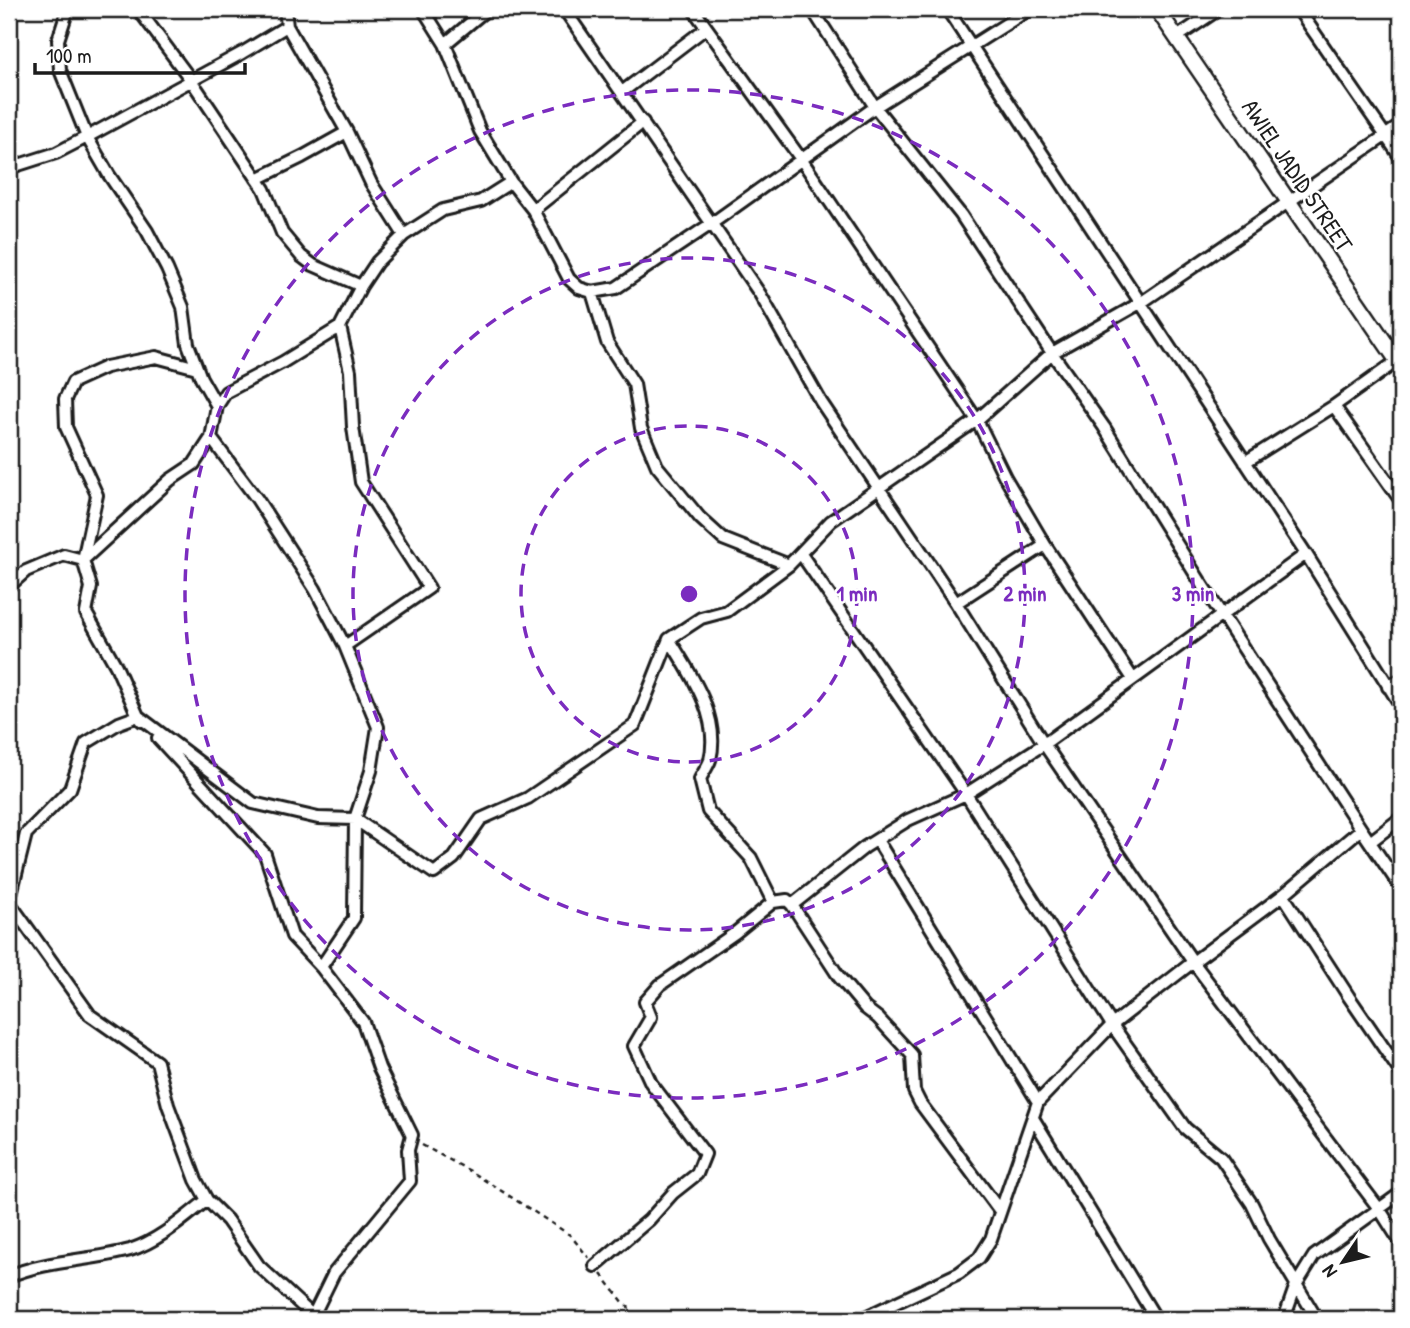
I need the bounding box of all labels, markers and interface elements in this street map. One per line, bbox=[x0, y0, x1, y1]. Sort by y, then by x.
scale bar bbox=[35, 32, 245, 76]
text: 100 m bbox=[46, 41, 92, 70]
street label: AWIEL JADID STREET bbox=[1235, 93, 1361, 258]
text: 1 min bbox=[837, 579, 877, 608]
text: 2 min bbox=[1003, 579, 1047, 608]
text: 3 min bbox=[1172, 579, 1214, 608]
centre of rings bbox=[677, 582, 701, 606]
north arrow bbox=[1308, 1226, 1378, 1296]
text: N bbox=[1316, 1260, 1343, 1283]

